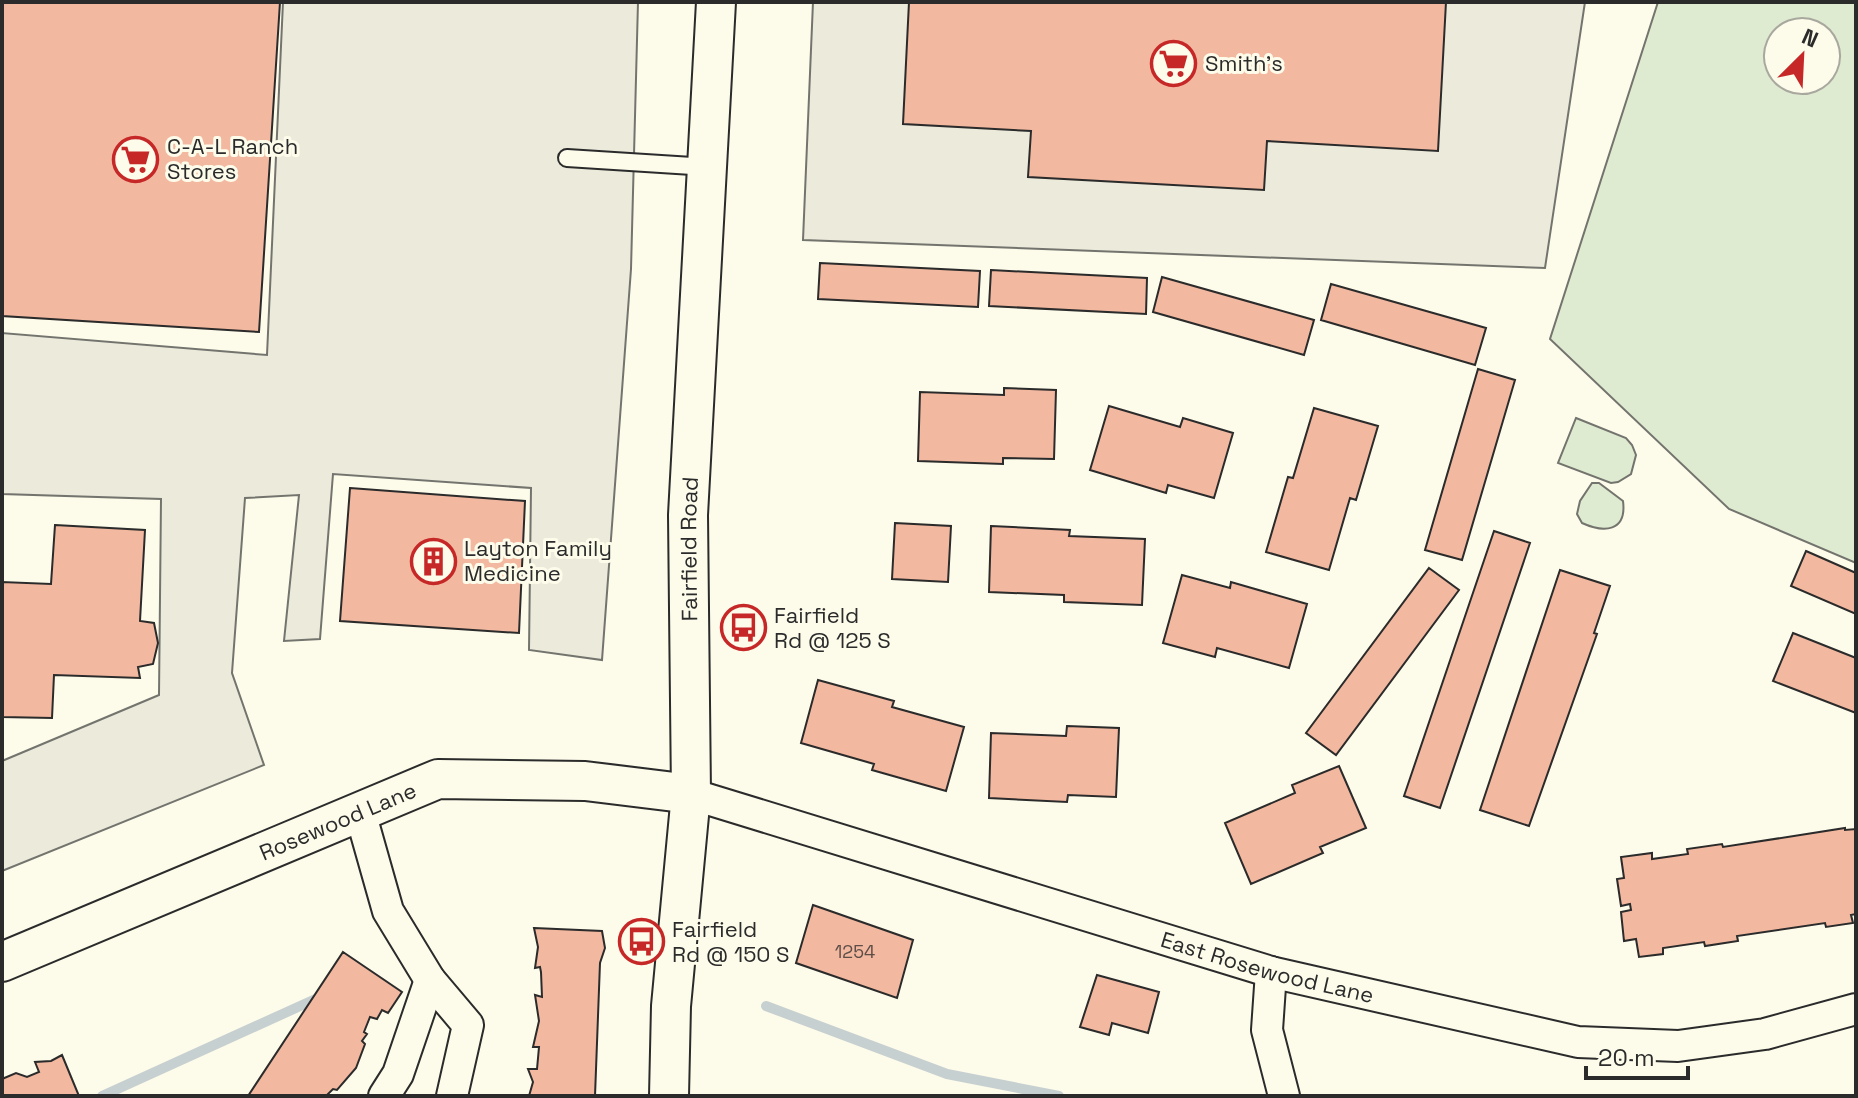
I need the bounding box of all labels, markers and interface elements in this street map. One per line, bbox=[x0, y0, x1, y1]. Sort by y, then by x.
north arrow bbox=[1762, 16, 1842, 96]
text: N bbox=[1798, 22, 1823, 54]
supermarket icon: Smith's bbox=[1150, 39, 1198, 87]
place label: Smith's bbox=[1205, 49, 1283, 77]
place label: C-A-L Ranch Stores bbox=[167, 132, 298, 185]
supermarket icon: C-A-L Ranch Stores bbox=[112, 135, 160, 183]
street label: Fairfield Road bbox=[674, 476, 704, 622]
place label: Layton Family Medicine bbox=[464, 534, 612, 587]
building icon: Layton Family Medicine bbox=[409, 537, 457, 585]
place label: Fairfield Rd @ 125 S bbox=[774, 601, 891, 654]
bus stop icon: Fairfield Rd @ 125 S bbox=[719, 604, 767, 652]
street label: Rosewood Lane bbox=[255, 776, 420, 866]
place label: Fairfield Rd @ 150 S bbox=[672, 915, 790, 968]
bus stop icon: Fairfield Rd @ 150 S bbox=[617, 918, 665, 966]
street label: East Rosewood Lane bbox=[1157, 925, 1377, 1009]
house number: 1254 bbox=[835, 940, 875, 963]
scale bar bbox=[1586, 1030, 1688, 1080]
text: 20 m bbox=[1598, 1042, 1655, 1073]

